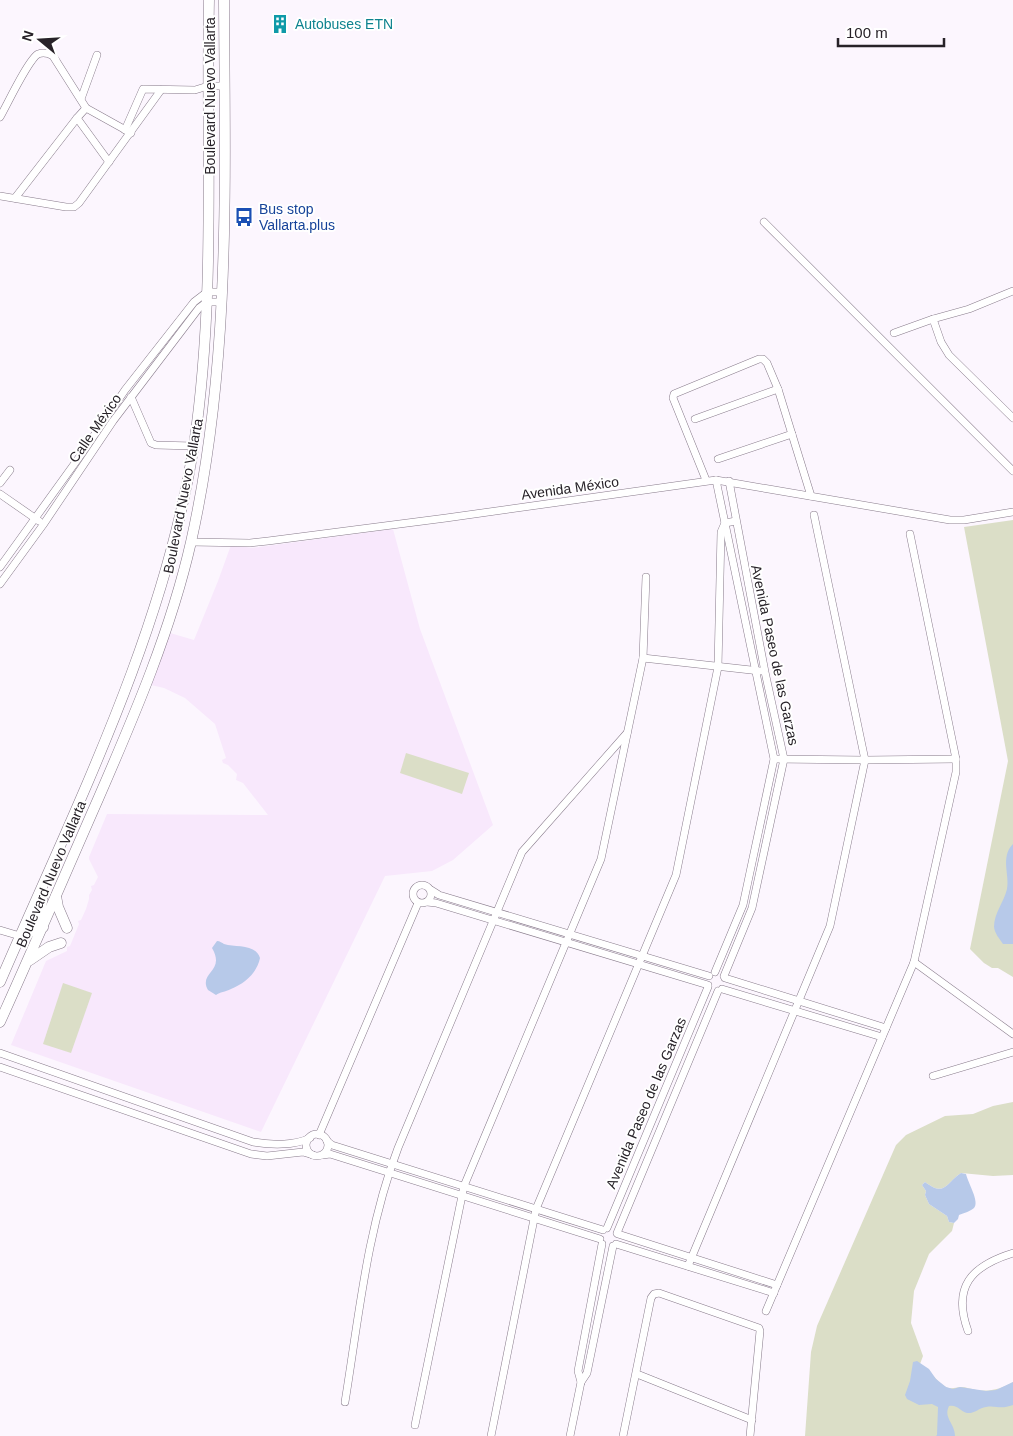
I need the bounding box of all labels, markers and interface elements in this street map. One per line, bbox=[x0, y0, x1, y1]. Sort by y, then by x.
building icon: Autobuses ETN bbox=[269, 13, 291, 35]
north arrow bbox=[15, 15, 65, 65]
scale bar bbox=[838, 15, 944, 47]
place label: Autobuses ETN bbox=[295, 16, 393, 32]
street label: Boulevard Nuevo Vallarta bbox=[202, 17, 218, 175]
text: 100 m bbox=[846, 24, 888, 41]
text: N bbox=[18, 29, 37, 43]
place label: Bus stop Vallarta.plus bbox=[259, 201, 335, 233]
bus stop icon: Bus stop Vallarta.plus bbox=[233, 206, 255, 228]
street label: Calle México bbox=[65, 390, 125, 465]
street label: Boulevard Nuevo Vallarta bbox=[160, 417, 206, 575]
street label: Avenida México bbox=[520, 473, 620, 503]
street label: Avenida Paseo de las Garzas bbox=[748, 563, 802, 747]
street label: Boulevard Nuevo Vallarta bbox=[13, 798, 89, 950]
street label: Avenida Paseo de las Garzas bbox=[603, 1015, 689, 1191]

